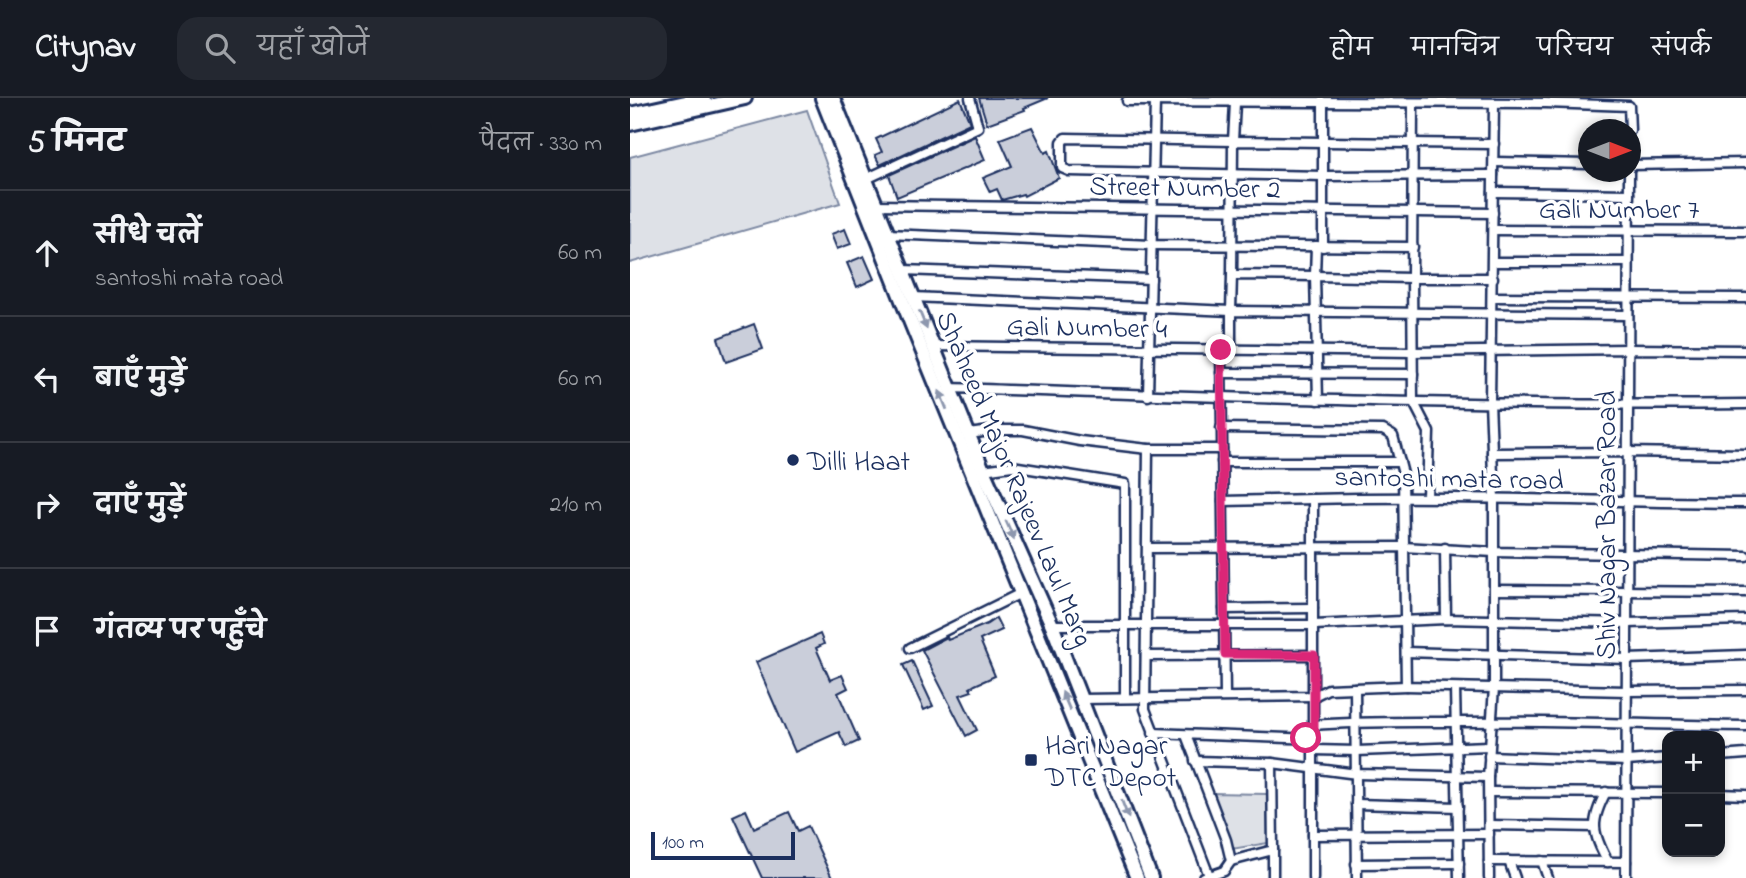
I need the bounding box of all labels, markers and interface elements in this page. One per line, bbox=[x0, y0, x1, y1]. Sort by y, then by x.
search box bbox=[177, 17, 667, 80]
text: Citynav bbox=[35, 24, 135, 72]
icon: search bbox=[201, 29, 239, 67]
text: यहाँ खोजें bbox=[257, 30, 369, 68]
text: होम bbox=[1330, 32, 1373, 67]
text: मानचित्र bbox=[1411, 32, 1499, 67]
text: परिचय bbox=[1537, 32, 1613, 67]
text: संपर्क bbox=[1651, 32, 1711, 67]
north arrow bbox=[1578, 119, 1641, 182]
text: 5 मिनट bbox=[28, 122, 125, 166]
text: पैदल · 330 m bbox=[480, 128, 602, 161]
street label: Street Number 2 bbox=[1089, 167, 1281, 212]
street label: Gali Number 7 bbox=[1539, 191, 1700, 232]
text: सीधे चलें bbox=[95, 218, 201, 256]
icon: ahead bbox=[28, 234, 66, 272]
text: 60 m bbox=[558, 237, 602, 270]
text: santoshi mata road bbox=[95, 263, 283, 296]
street label: Shaheed Major Rajeev Laul Marg bbox=[923, 305, 1102, 654]
street label: Gali Number 4 bbox=[1006, 308, 1168, 351]
one-way arrow bbox=[917, 310, 928, 331]
route end bbox=[1205, 334, 1236, 365]
icon: left bbox=[28, 360, 66, 398]
text: बाएँ मुड़ें bbox=[95, 361, 186, 399]
text: 60 m bbox=[558, 363, 602, 396]
one-way arrow bbox=[937, 389, 948, 410]
street label: Shiv Nagar Bazar Road bbox=[1588, 390, 1629, 659]
place label: Dilli Haat bbox=[806, 443, 910, 484]
marker: Dilli Haat bbox=[785, 452, 801, 468]
street label: santoshi mata road bbox=[1334, 458, 1564, 503]
icon: right bbox=[28, 486, 66, 524]
text: दाएँ मुड़ें bbox=[95, 487, 185, 525]
text: 210 m bbox=[550, 489, 602, 522]
one-way arrow bbox=[1005, 520, 1016, 541]
icon: arrive bbox=[28, 612, 66, 650]
text: गंतव्य पर पहुँचे bbox=[95, 613, 266, 651]
one-way arrow bbox=[1060, 690, 1071, 711]
route start bbox=[1290, 722, 1321, 753]
place label: Hari Nagar DTC Depot bbox=[1044, 727, 1176, 800]
map controls bbox=[1662, 731, 1725, 857]
button: + bbox=[1662, 731, 1725, 794]
marker: Hari Nagar DTC Depot bbox=[1023, 752, 1039, 768]
button: − bbox=[1662, 794, 1725, 857]
one-way arrow bbox=[1119, 798, 1130, 819]
scale bar bbox=[651, 829, 794, 861]
text: 100 m bbox=[662, 830, 704, 857]

